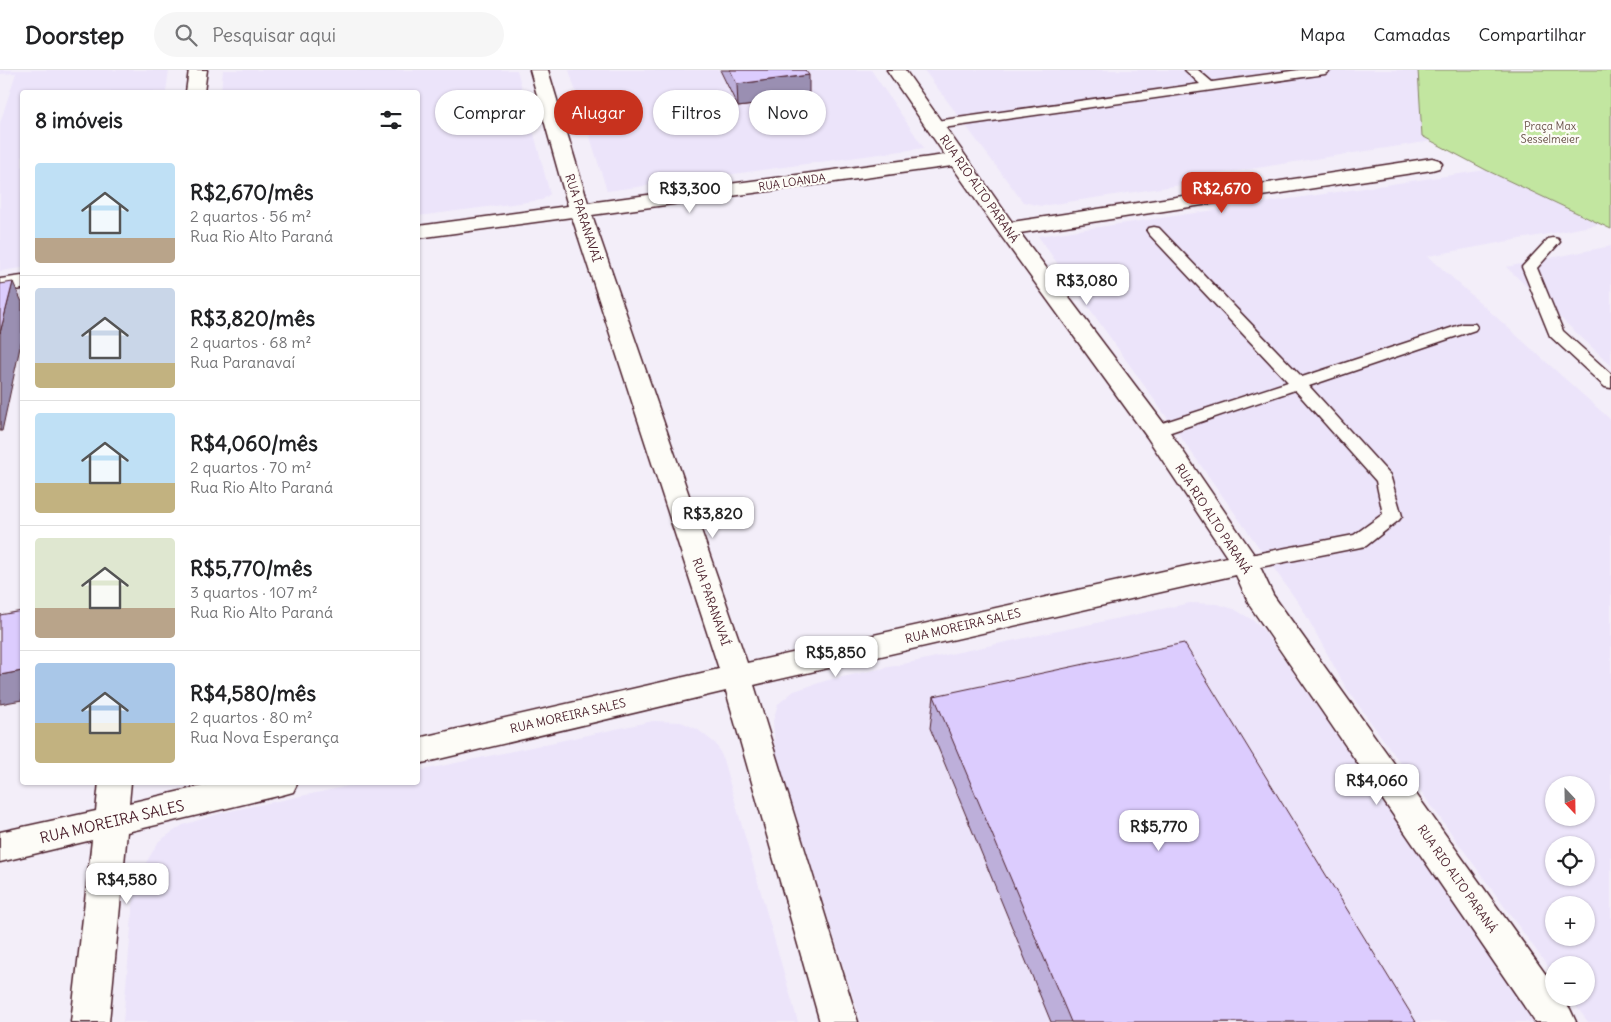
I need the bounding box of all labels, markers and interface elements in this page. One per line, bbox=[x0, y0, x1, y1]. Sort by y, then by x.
search box bbox=[154, 12, 504, 57]
text: Doorstep bbox=[25, 20, 124, 50]
icon: search bbox=[172, 21, 200, 49]
text: Pesquisar aqui bbox=[212, 23, 336, 47]
text: Mapa bbox=[1300, 23, 1345, 46]
text: Camadas bbox=[1373, 23, 1450, 46]
text: Compartilhar bbox=[1478, 23, 1586, 46]
chip: Comprar bbox=[435, 90, 544, 135]
chip: Alugar bbox=[554, 90, 643, 135]
chip: Filtros bbox=[653, 90, 739, 135]
chip: Novo bbox=[749, 90, 826, 135]
icon: filters bbox=[377, 106, 405, 134]
text: 8 imóveis bbox=[35, 107, 123, 134]
park label: Praça Max Sesselmeier bbox=[1521, 119, 1580, 146]
street label: RUA RIO ALTO PARANÁ bbox=[936, 132, 1023, 246]
street label: RUA LOANDA bbox=[757, 170, 827, 194]
street label: RUA PARANAVAÍ bbox=[562, 172, 605, 264]
pin: R$3,300 bbox=[644, 172, 736, 214]
pin: R$2,670 bbox=[1176, 172, 1268, 214]
text: R$3,300 bbox=[659, 178, 721, 198]
text: R$2,670 bbox=[1193, 178, 1251, 198]
text: R$2,670/mês bbox=[190, 179, 314, 206]
icon: home bbox=[75, 183, 135, 243]
text: 2 quartos · 56 m² bbox=[190, 206, 311, 226]
text: Rua Rio Alto Paraná bbox=[190, 226, 333, 246]
pin: R$3,080 bbox=[1041, 264, 1133, 306]
text: R$3,080 bbox=[1056, 270, 1118, 290]
text: R$3,820/mês bbox=[190, 305, 315, 332]
icon: home bbox=[75, 308, 135, 368]
text: 2 quartos · 68 m² bbox=[190, 332, 311, 352]
text: Rua Paranavaí bbox=[190, 352, 295, 372]
text: R$4,060/mês bbox=[190, 430, 318, 457]
icon: home bbox=[75, 433, 135, 493]
text: 2 quartos · 70 m² bbox=[190, 457, 311, 477]
street label: RUA RIO ALTO PARANÁ bbox=[1172, 461, 1255, 577]
text: Rua Rio Alto Paraná bbox=[190, 477, 333, 497]
pin: R$3,820 bbox=[667, 496, 759, 539]
text: R$3,820 bbox=[683, 503, 743, 523]
text: R$5,770/mês bbox=[190, 555, 312, 582]
street label: RUA PARANAVAÍ bbox=[689, 556, 734, 648]
icon: home bbox=[75, 558, 135, 618]
text: 3 quartos · 107 m² bbox=[190, 582, 318, 602]
text: Rua Rio Alto Paraná bbox=[190, 602, 333, 622]
street label: RUA MOREIRA SALES bbox=[904, 605, 1022, 646]
pin: R$5,850 bbox=[790, 636, 882, 678]
text: R$5,850 bbox=[806, 642, 866, 662]
text: R$4,580/mês bbox=[190, 680, 316, 707]
icon: home bbox=[75, 683, 135, 743]
street label: RUA MOREIRA SALES bbox=[509, 695, 627, 736]
text: 2 quartos · 80 m² bbox=[190, 707, 313, 727]
text: Rua Nova Esperança bbox=[190, 727, 339, 747]
pin: R$4,060 bbox=[1331, 764, 1423, 806]
text: R$4,060 bbox=[1346, 770, 1408, 790]
north arrow bbox=[1545, 776, 1595, 826]
map controls bbox=[1545, 776, 1595, 1006]
street label: RUA MOREIRA SALES bbox=[38, 796, 186, 847]
pin: R$5,770 bbox=[1113, 810, 1205, 852]
text: R$5,770 bbox=[1130, 816, 1188, 836]
street label: RUA RIO ALTO PARANÁ bbox=[1414, 822, 1501, 936]
button: locate bbox=[1545, 836, 1595, 886]
pin: R$4,580 bbox=[81, 862, 173, 905]
text: R$4,580 bbox=[97, 869, 157, 889]
button: + bbox=[1545, 896, 1595, 946]
button: − bbox=[1545, 956, 1595, 1006]

